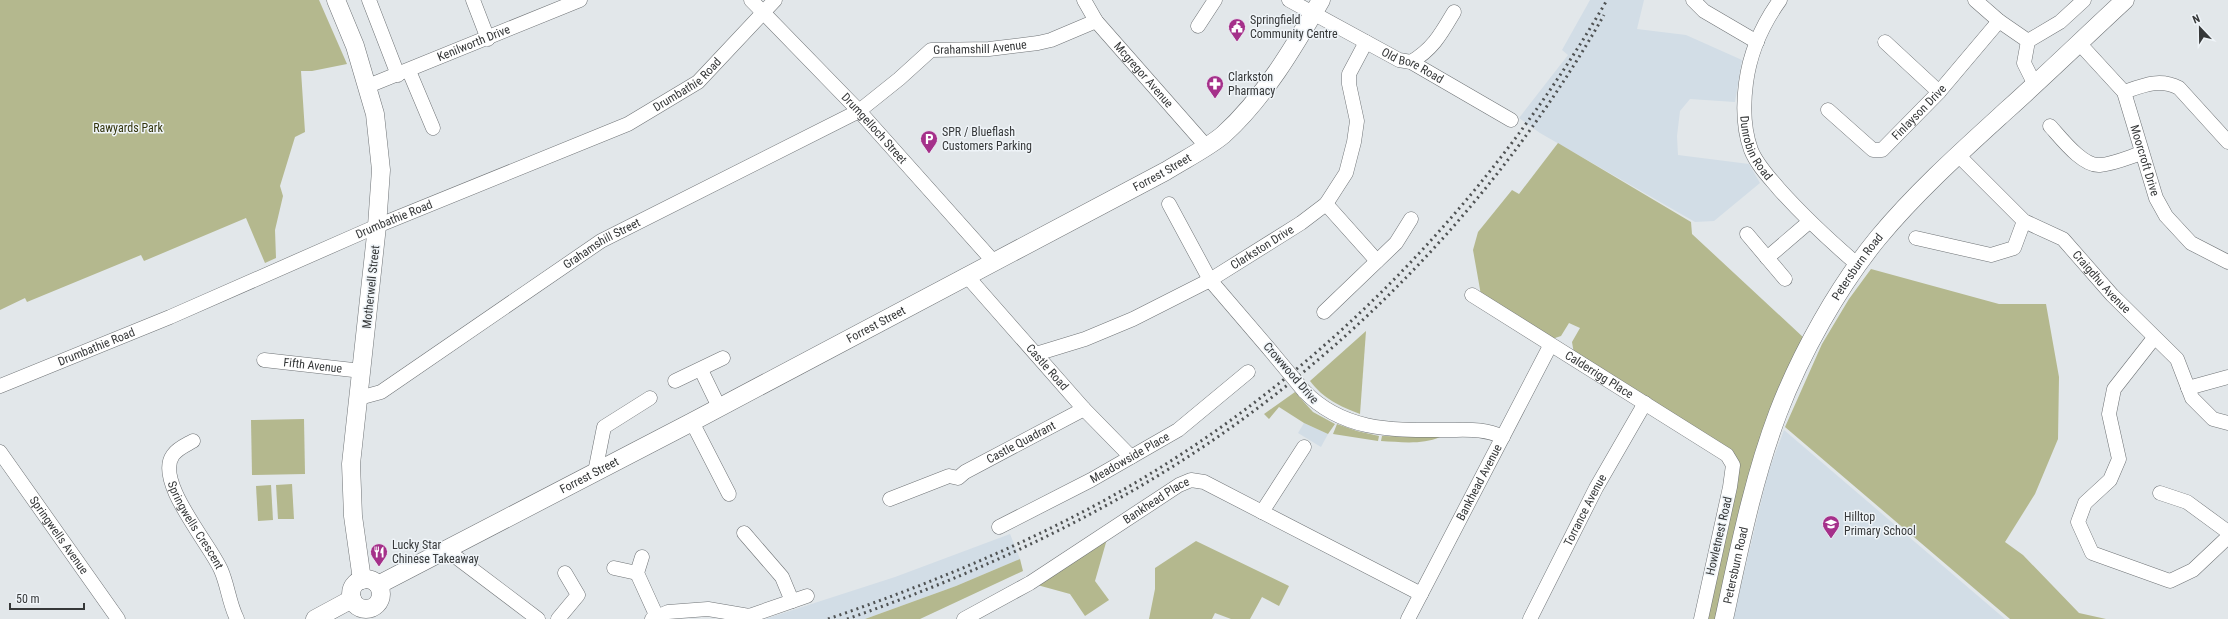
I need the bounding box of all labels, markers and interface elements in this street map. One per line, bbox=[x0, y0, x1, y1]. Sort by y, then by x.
north arrow bbox=[2180, 8, 2220, 48]
text: N bbox=[2191, 12, 2202, 26]
place label: Springfield Community Centre bbox=[1250, 13, 1338, 41]
public building icon: Springfield Community Centre bbox=[1227, 17, 1247, 42]
street label: Kenilworth Drive bbox=[435, 22, 512, 64]
street label: Grahamshill Avenue bbox=[933, 37, 1028, 57]
street label: Mcgregor Avenue bbox=[1111, 39, 1176, 111]
street label: Old Bore Road bbox=[1379, 45, 1446, 86]
street label: Drumbathie Road bbox=[651, 55, 724, 114]
place label: Clarkston Pharmacy bbox=[1228, 70, 1275, 98]
pharmacy icon: Clarkston Pharmacy bbox=[1205, 74, 1225, 99]
street label: Finlayson Drive bbox=[1889, 82, 1949, 143]
street label: Drumgelloch Street bbox=[838, 90, 910, 167]
street label: Dunrobin Road bbox=[1737, 115, 1775, 183]
park label: Rawyards Park bbox=[93, 121, 163, 135]
street label: Moorcroft Drive bbox=[2127, 123, 2162, 198]
place label: SPR / Blueflash Customers Parking bbox=[942, 125, 1032, 153]
parking icon: SPR / Blueflash Customers Parking bbox=[919, 129, 939, 154]
street label: Forrest Street bbox=[1131, 150, 1194, 194]
street label: Drumbathie Road bbox=[354, 197, 435, 241]
street label: Grahamshill Street bbox=[560, 215, 643, 272]
street label: Clarkston Drive bbox=[1228, 222, 1297, 272]
street label: Petersburn Road bbox=[1829, 231, 1886, 303]
street label: Motherwell Street bbox=[360, 244, 382, 329]
street label: Craigdhu Avenue bbox=[2070, 248, 2134, 316]
street label: Forrest Street bbox=[844, 303, 908, 346]
street label: Drumbathie Road bbox=[56, 325, 137, 369]
street label: Crowwood Drive bbox=[1261, 339, 1322, 407]
street label: Castle Road bbox=[1023, 341, 1071, 393]
street label: Calderrigg Place bbox=[1562, 348, 1636, 402]
street label: Fifth Avenue bbox=[283, 355, 343, 376]
street label: Castle Quadrant bbox=[984, 418, 1058, 466]
street label: Meadowside Place bbox=[1088, 429, 1172, 486]
street label: Bankhead Avenue bbox=[1453, 442, 1505, 523]
street label: Forrest Street bbox=[557, 454, 621, 496]
street label: Torrance Avenue bbox=[1561, 471, 1610, 548]
street label: Bankhead Place bbox=[1121, 474, 1192, 527]
street label: Springwells Crescent bbox=[165, 479, 227, 572]
street label: Springwells Avenue bbox=[27, 494, 91, 577]
street label: Howletnest Road bbox=[1703, 495, 1735, 577]
place label: Hilltop Primary School bbox=[1844, 510, 1916, 538]
school or university icon: Hilltop Primary School bbox=[1821, 514, 1841, 539]
street label: Petersburn Road bbox=[1720, 525, 1751, 605]
place label: Lucky Star Chinese Takeaway bbox=[392, 538, 479, 566]
restaurant icon: Lucky Star Chinese Takeaway bbox=[369, 542, 389, 567]
scale bar bbox=[10, 585, 84, 611]
text: 50 m bbox=[16, 592, 40, 606]

